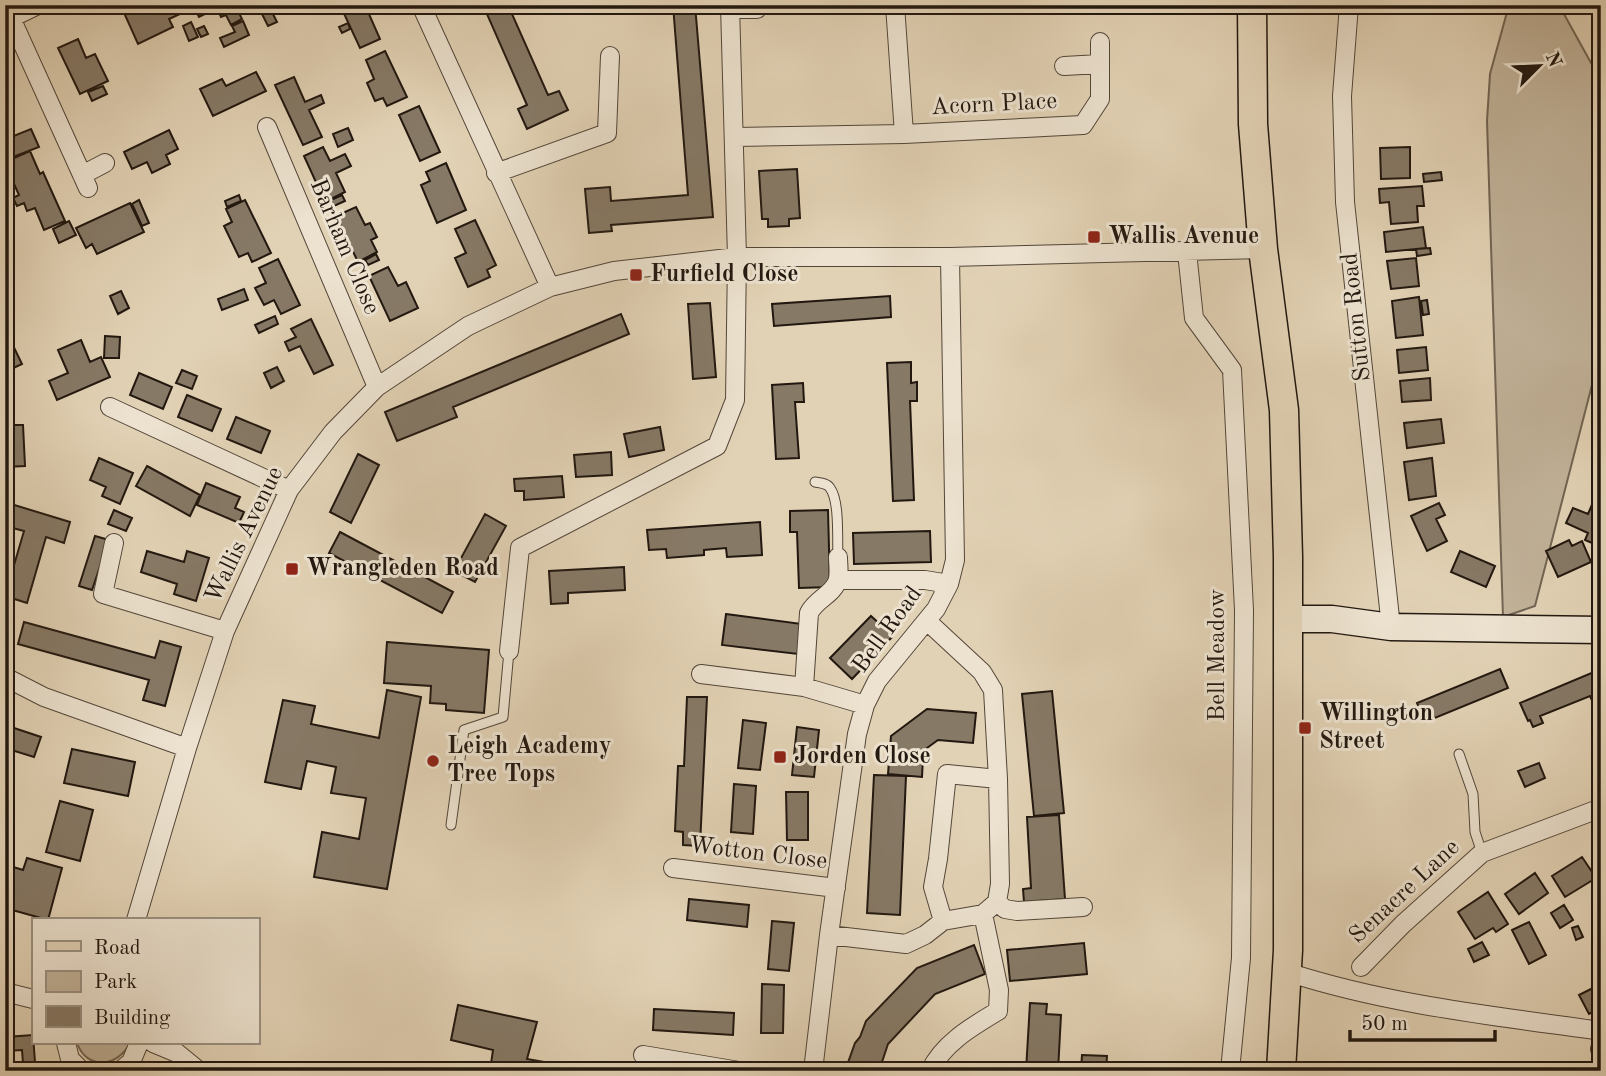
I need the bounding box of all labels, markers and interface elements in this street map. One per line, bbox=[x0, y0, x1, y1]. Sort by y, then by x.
north arrow bbox=[1504, 32, 1574, 102]
text: N bbox=[1541, 50, 1564, 71]
street label: Acorn Place bbox=[930, 90, 1058, 120]
street label: Barham Close bbox=[305, 176, 383, 318]
place label: Wallis Avenue bbox=[1108, 225, 1259, 249]
marker: Wallis Avenue bbox=[1086, 229, 1102, 245]
street label: Sutton Road bbox=[1338, 251, 1376, 383]
place label: Furfield Close bbox=[650, 263, 799, 287]
marker: Furfield Close bbox=[628, 267, 644, 283]
street label: Wallis Avenue bbox=[202, 463, 288, 607]
place label: Wrangleden Road bbox=[306, 557, 499, 581]
marker: Wrangleden Road bbox=[284, 561, 300, 577]
street label: Bell Road bbox=[849, 582, 927, 678]
street label: Bell Meadow bbox=[1206, 588, 1230, 721]
place label: Willington Street bbox=[1319, 702, 1433, 754]
marker: Willington Street bbox=[1297, 720, 1313, 736]
place label: Leigh Academy Tree Tops bbox=[447, 735, 612, 787]
place label: Jorden Close bbox=[794, 745, 931, 769]
marker: Jorden Close bbox=[772, 749, 788, 765]
marker: Leigh Academy Tree Tops bbox=[425, 753, 441, 769]
street label: Wotton Close bbox=[687, 834, 829, 874]
street label: Senacre Lane bbox=[1345, 835, 1465, 949]
legend bbox=[32, 918, 259, 1044]
text: Road bbox=[94, 938, 141, 959]
text: Park bbox=[94, 972, 137, 993]
scale bar bbox=[1350, 999, 1496, 1043]
text: Building bbox=[94, 1008, 171, 1029]
text: 50 m bbox=[1361, 1014, 1408, 1035]

